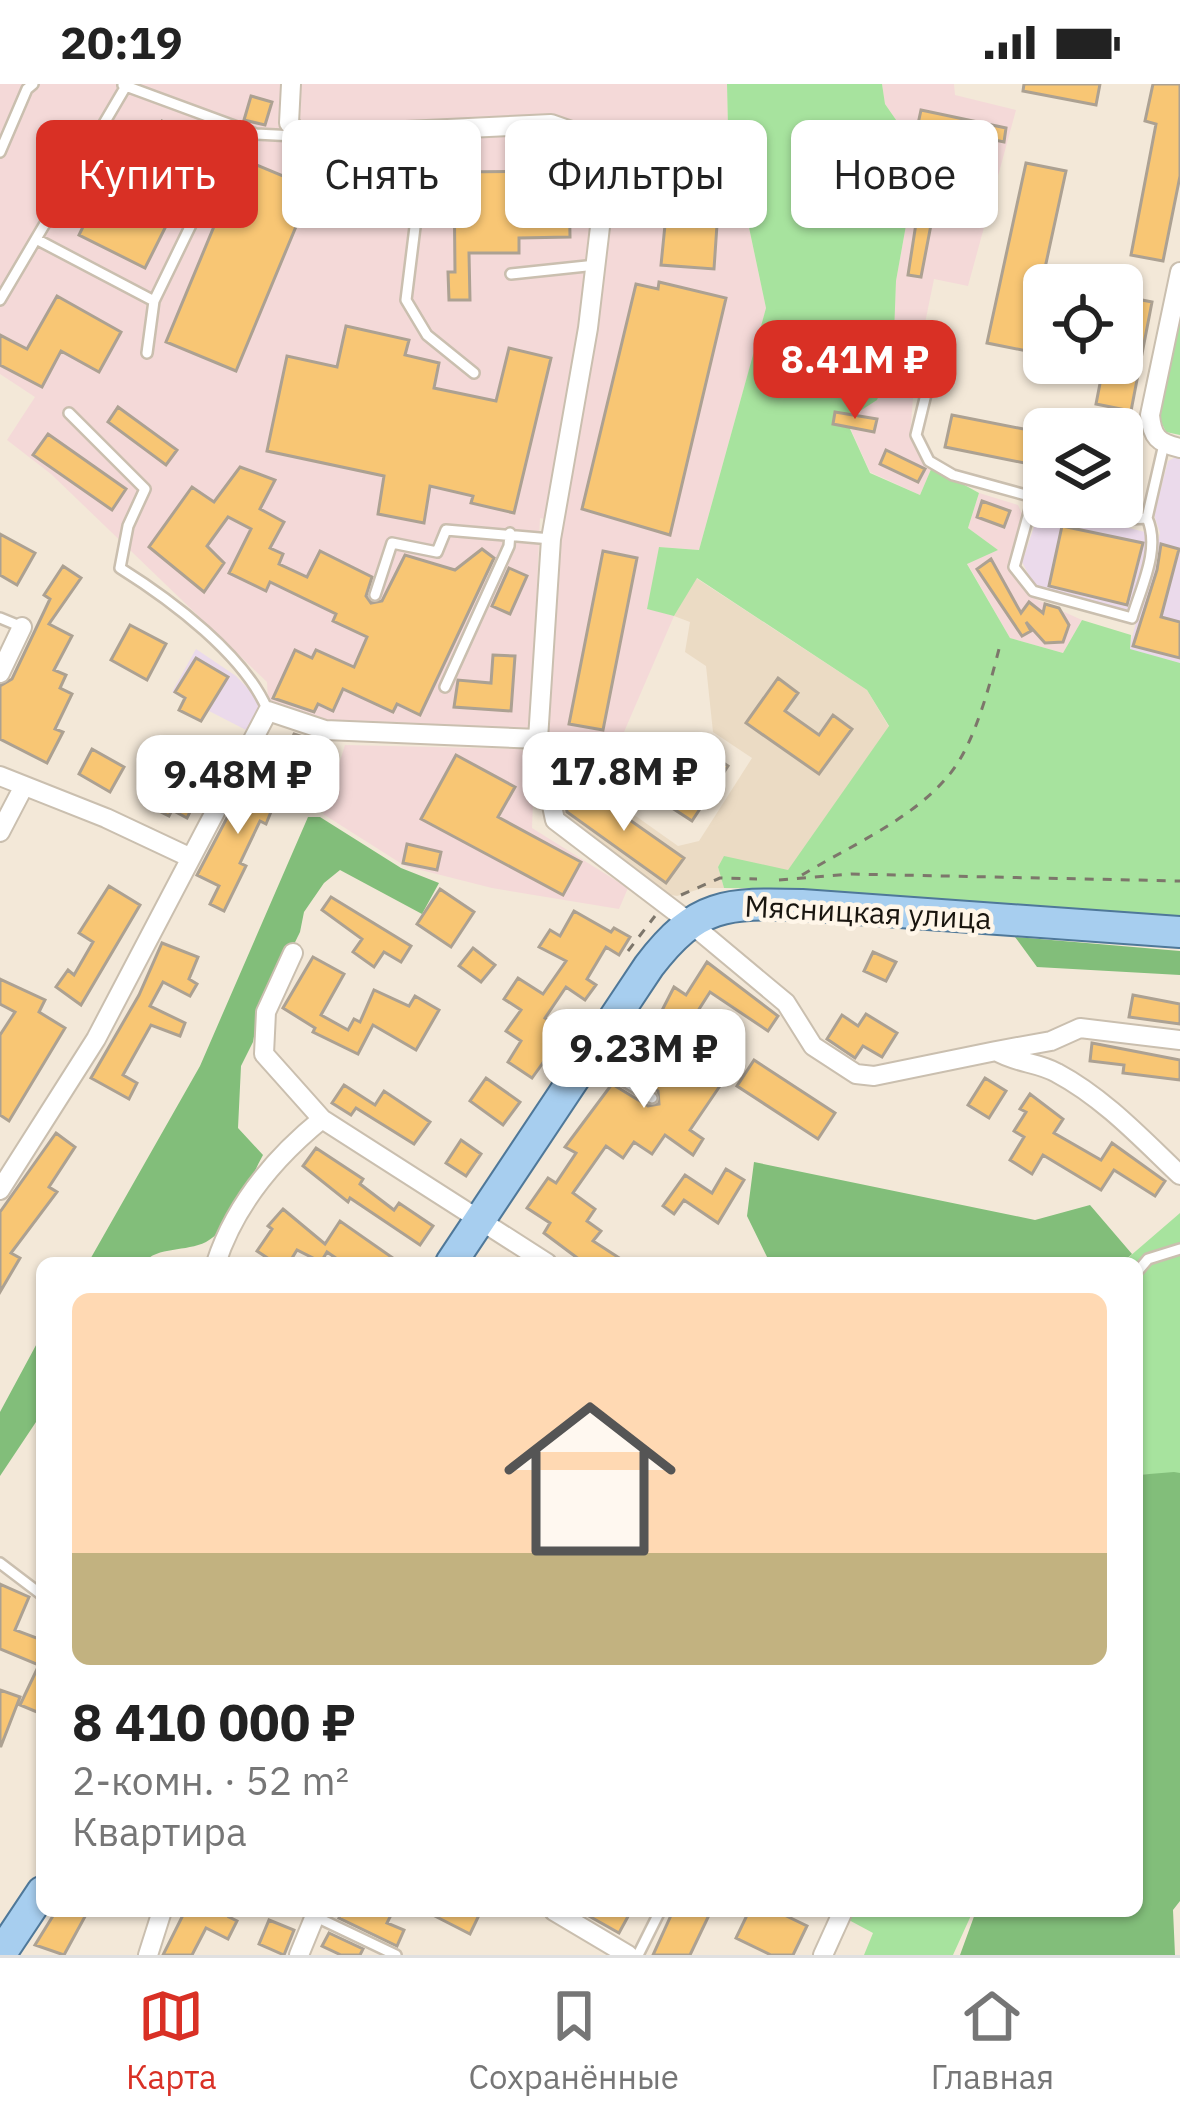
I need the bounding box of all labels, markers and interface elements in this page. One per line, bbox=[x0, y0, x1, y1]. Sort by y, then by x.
text: 20:19 bbox=[60, 13, 183, 71]
chip: Купить bbox=[36, 120, 258, 228]
chip: Снять bbox=[282, 120, 481, 228]
chip: Фильтры bbox=[505, 120, 767, 228]
chip: Новое bbox=[791, 120, 998, 228]
map controls bbox=[1023, 264, 1143, 528]
button: locate bbox=[1023, 264, 1143, 384]
pin: 8.41M ₽ bbox=[744, 320, 966, 422]
text: 8.41M ₽ bbox=[780, 333, 930, 384]
button: layers bbox=[1023, 408, 1143, 528]
pin: 17.8M ₽ bbox=[513, 732, 735, 834]
pin: 9.48M ₽ bbox=[127, 735, 349, 837]
text: 17.8M ₽ bbox=[549, 745, 699, 796]
text: 9.48M ₽ bbox=[163, 748, 313, 799]
street label: Мясницкая улица bbox=[744, 886, 993, 937]
pin: 9.23M ₽ bbox=[533, 1009, 755, 1111]
text: 9.23M ₽ bbox=[569, 1022, 719, 1073]
icon: home bbox=[482, 1371, 698, 1587]
text: 8 410 000 ₽ bbox=[72, 1689, 356, 1755]
text: 2-комн. · 52 m² bbox=[72, 1755, 349, 1806]
text: Квартира bbox=[72, 1806, 247, 1857]
tab: Карта bbox=[126, 1983, 217, 2098]
tab: Сохранённые bbox=[469, 1983, 679, 2098]
tab: Главная bbox=[931, 1983, 1054, 2098]

